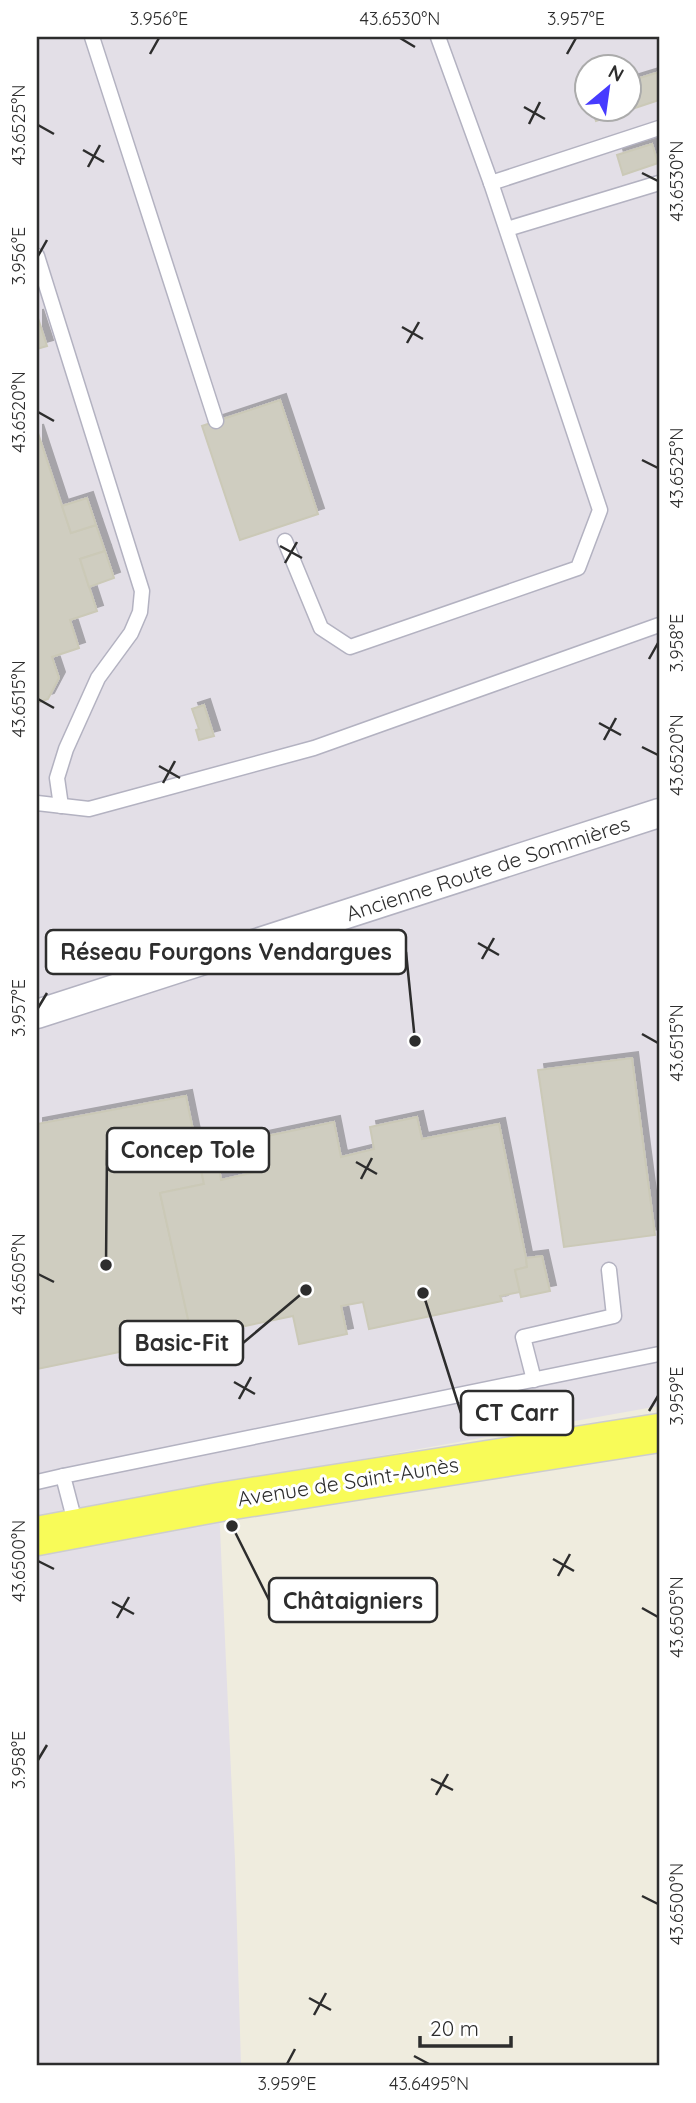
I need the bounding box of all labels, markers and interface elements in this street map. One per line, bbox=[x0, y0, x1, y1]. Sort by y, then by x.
text: 3.956°E bbox=[130, 7, 188, 30]
text: 43.6530°N bbox=[360, 7, 440, 30]
text: 3.957°E bbox=[547, 7, 605, 30]
north arrow bbox=[574, 52, 644, 122]
text: N bbox=[604, 59, 628, 87]
text: 43.6525°N bbox=[7, 85, 30, 165]
text: 43.6530°N bbox=[665, 141, 688, 221]
text: 3.956°E bbox=[7, 227, 30, 285]
text: 43.6520°N bbox=[7, 371, 30, 453]
text: 43.6525°N bbox=[665, 428, 688, 508]
text: 3.958°E bbox=[665, 614, 688, 672]
text: 43.6515°N bbox=[7, 660, 30, 738]
text: 43.6520°N bbox=[665, 714, 688, 796]
street label: Ancienne Route de Sommières bbox=[343, 810, 633, 926]
callout: Réseau Fourgons Vendargues bbox=[46, 930, 406, 974]
text: Réseau Fourgons Vendargues bbox=[60, 937, 392, 966]
text: 3.957°E bbox=[7, 979, 30, 1037]
text: 43.6515°N bbox=[665, 1004, 688, 1082]
callout: Concep Tole bbox=[107, 1128, 269, 1172]
text: Concep Tole bbox=[121, 1135, 255, 1164]
text: 43.6505°N bbox=[7, 1233, 30, 1315]
callout: Basic-Fit bbox=[120, 1321, 243, 1365]
text: Basic-Fit bbox=[135, 1328, 229, 1357]
text: 3.959°E bbox=[665, 1367, 688, 1425]
callout: CT Carr bbox=[461, 1391, 573, 1435]
text: CT Carr bbox=[475, 1398, 559, 1427]
street label: Avenue de Saint-Aunès bbox=[235, 1451, 460, 1511]
text: 43.6500°N bbox=[7, 1520, 30, 1602]
text: 43.6505°N bbox=[665, 1576, 688, 1658]
callout: Châtaigniers bbox=[269, 1578, 437, 1622]
text: Châtaigniers bbox=[283, 1586, 423, 1615]
text: 3.958°E bbox=[7, 1731, 30, 1789]
text: 43.6500°N bbox=[665, 1863, 688, 1945]
scale bar bbox=[420, 2005, 510, 2049]
text: 20 m bbox=[430, 2015, 479, 2041]
text: 3.959°E bbox=[258, 2072, 316, 2095]
text: 43.6495°N bbox=[389, 2072, 469, 2095]

